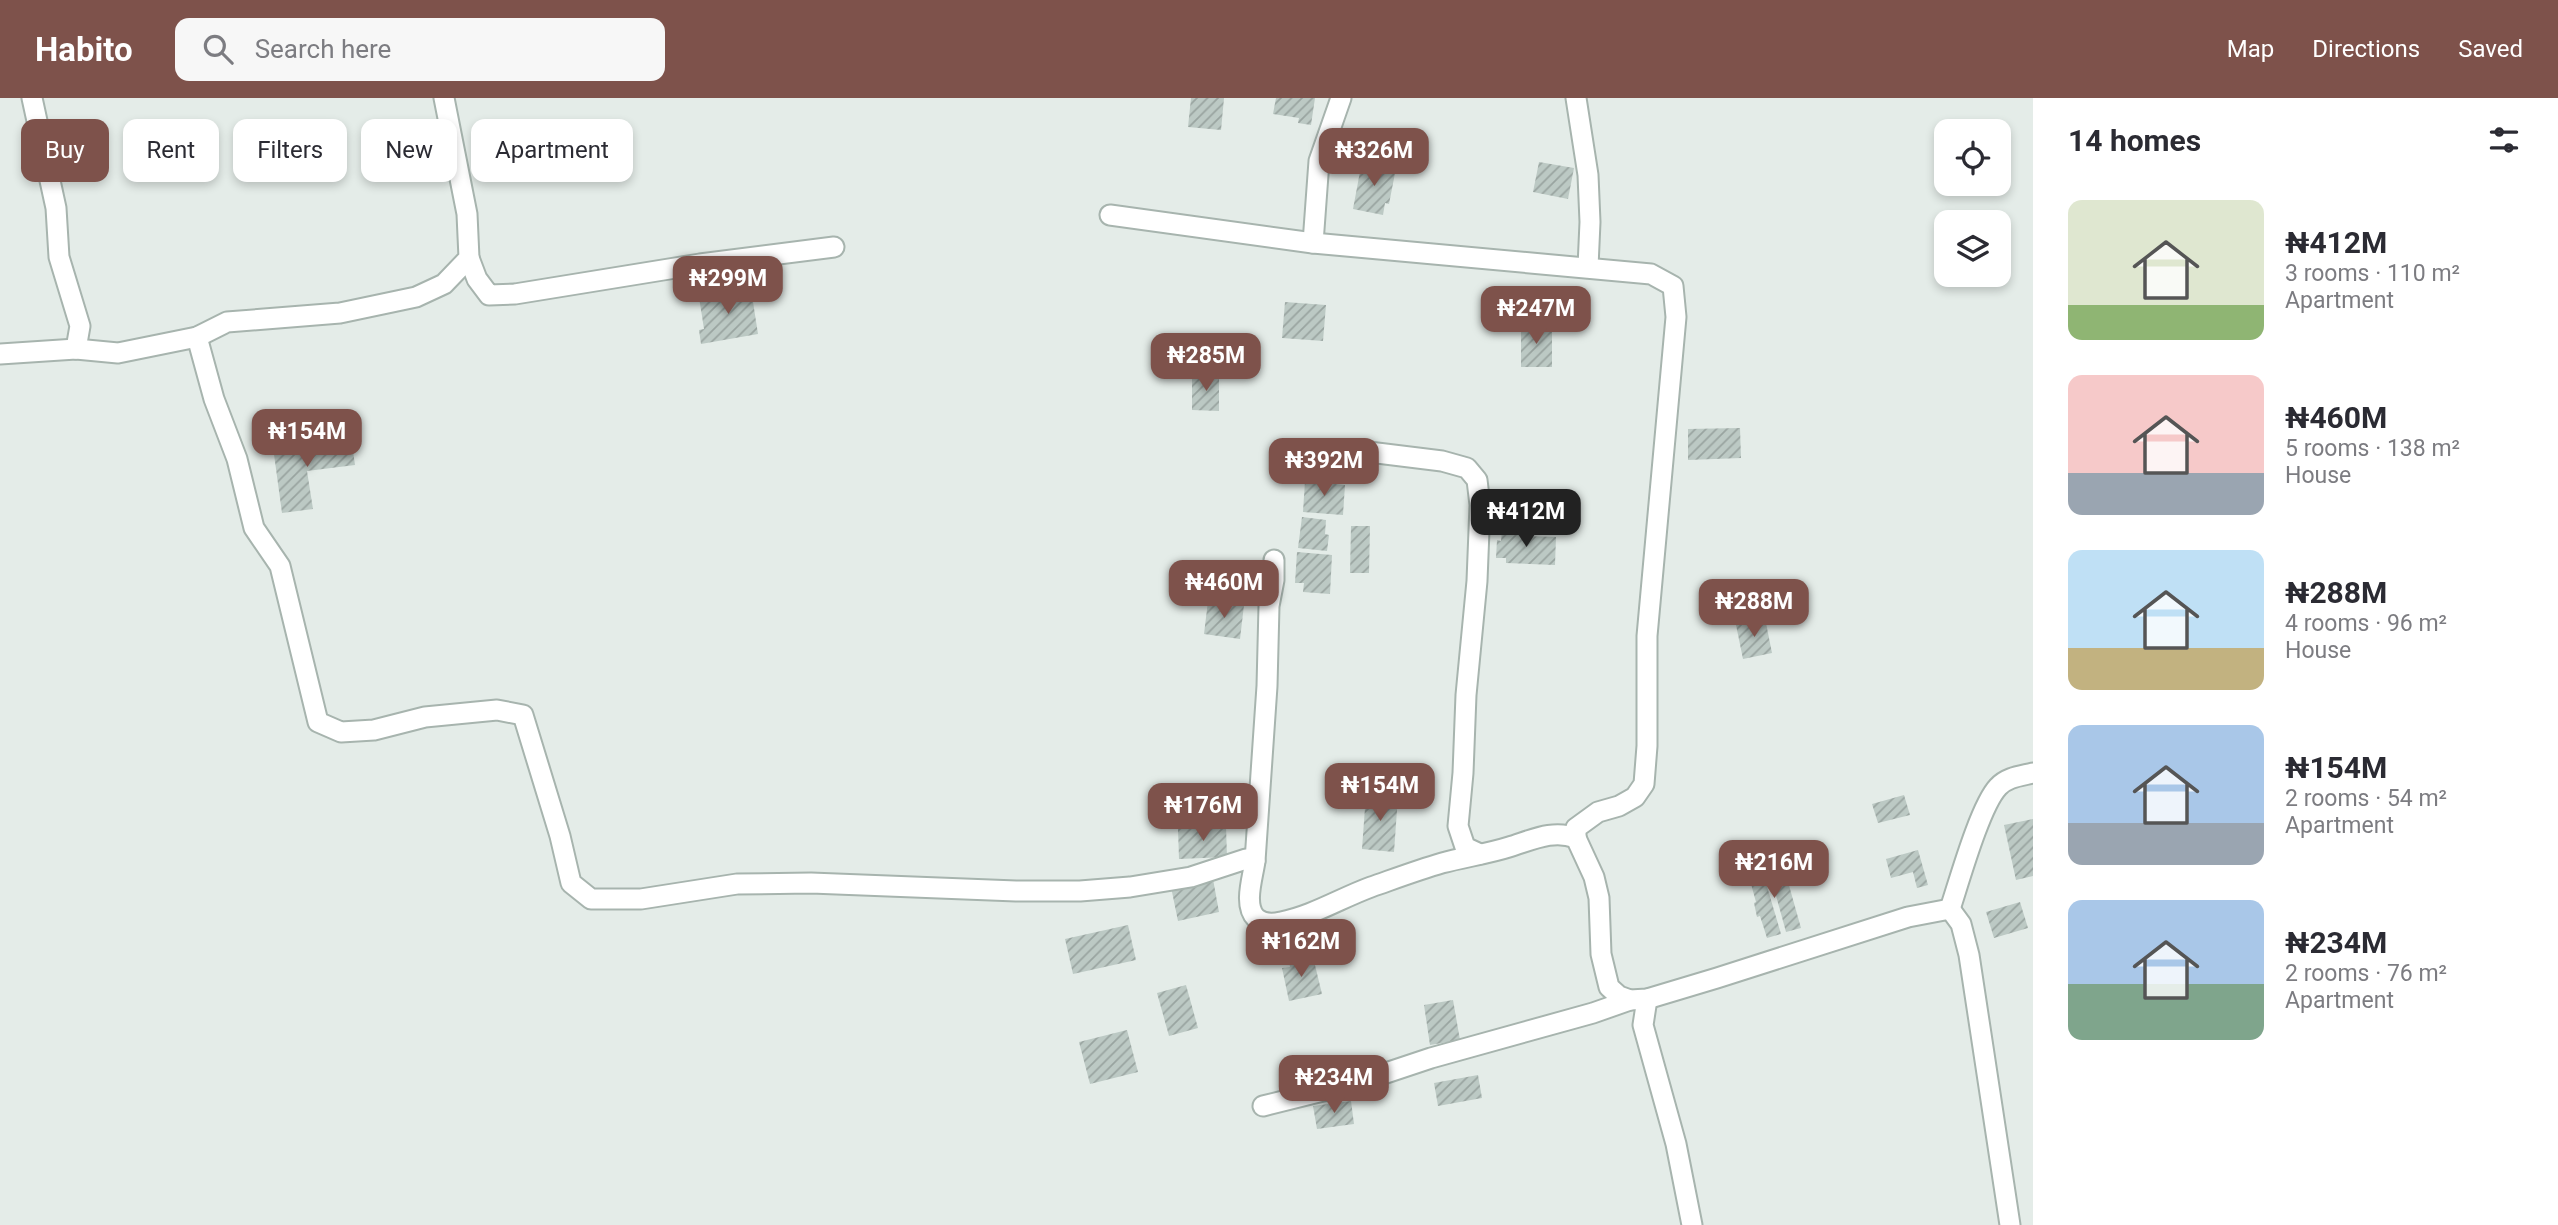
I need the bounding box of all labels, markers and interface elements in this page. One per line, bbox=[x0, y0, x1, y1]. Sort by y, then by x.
search box bbox=[175, 18, 665, 81]
text: Habito bbox=[35, 30, 133, 69]
icon: search bbox=[199, 30, 237, 68]
text: Search here bbox=[255, 34, 391, 64]
text: Map bbox=[2227, 35, 2274, 63]
text: Directions bbox=[2312, 35, 2420, 63]
text: Saved bbox=[2458, 35, 2523, 63]
chip: Buy bbox=[21, 119, 109, 182]
chip: Rent bbox=[123, 119, 219, 182]
chip: Filters bbox=[233, 119, 347, 182]
chip: New bbox=[361, 119, 457, 182]
chip: Apartment bbox=[471, 119, 633, 182]
map controls bbox=[1934, 119, 2011, 287]
button: locate bbox=[1934, 119, 2011, 196]
icon: filters bbox=[2485, 121, 2523, 159]
text: 14 homes bbox=[2068, 123, 2201, 158]
pin: ₦326M bbox=[1325, 129, 1423, 188]
text: ₦326M bbox=[1335, 137, 1413, 164]
button: layers bbox=[1934, 210, 2011, 287]
text: ₦412M bbox=[2285, 225, 2387, 260]
icon: home bbox=[2124, 228, 2208, 312]
pin: ₦299M bbox=[679, 256, 777, 316]
text: 3 rooms · 110 m² bbox=[2285, 260, 2460, 287]
text: ₦299M bbox=[689, 265, 767, 292]
pin: ₦247M bbox=[1487, 286, 1585, 346]
text: Apartment bbox=[2285, 287, 2394, 314]
text: ₦247M bbox=[1497, 295, 1575, 322]
pin: ₦285M bbox=[1157, 334, 1255, 393]
text: ₦285M bbox=[1167, 342, 1245, 369]
text: ₦460M bbox=[2285, 400, 2387, 435]
icon: home bbox=[2124, 403, 2208, 487]
pin: ₦154M bbox=[258, 410, 356, 469]
text: ₦154M bbox=[268, 418, 346, 445]
text: 5 rooms · 138 m² bbox=[2285, 435, 2460, 462]
pin: ₦392M bbox=[1275, 438, 1373, 498]
text: ₦392M bbox=[1285, 447, 1363, 474]
text: House bbox=[2285, 462, 2351, 489]
pin: ₦412M bbox=[1477, 490, 1575, 549]
text: ₦412M bbox=[1487, 498, 1565, 525]
pin: ₦460M bbox=[1175, 560, 1273, 620]
text: ₦460M bbox=[1185, 569, 1263, 596]
text: ₦288M bbox=[2285, 575, 2387, 610]
icon: home bbox=[2124, 578, 2208, 662]
pin: ₦288M bbox=[1705, 580, 1803, 639]
text: ₦288M bbox=[1715, 588, 1793, 615]
text: 4 rooms · 96 m² bbox=[2285, 610, 2447, 637]
text: House bbox=[2285, 637, 2351, 664]
text: ₦154M bbox=[2285, 750, 2387, 785]
icon: home bbox=[2124, 753, 2208, 837]
pin: ₦154M bbox=[1331, 764, 1429, 823]
text: ₦154M bbox=[1341, 772, 1419, 799]
pin: ₦176M bbox=[1154, 784, 1252, 843]
text: 2 rooms · 54 m² bbox=[2285, 785, 2447, 812]
text: ₦176M bbox=[1164, 792, 1242, 819]
text: Apartment bbox=[2285, 812, 2394, 839]
pin: ₦216M bbox=[1725, 840, 1823, 900]
text: ₦216M bbox=[1735, 849, 1813, 876]
pin: ₦162M bbox=[1252, 920, 1350, 979]
text: ₦234M bbox=[2285, 925, 2387, 960]
text: ₦162M bbox=[1262, 928, 1340, 955]
icon: home bbox=[2124, 928, 2208, 1012]
text: 2 rooms · 76 m² bbox=[2285, 960, 2447, 987]
text: Apartment bbox=[2285, 987, 2394, 1014]
pin: ₦234M bbox=[1285, 1056, 1383, 1115]
text: ₦234M bbox=[1295, 1064, 1373, 1091]

